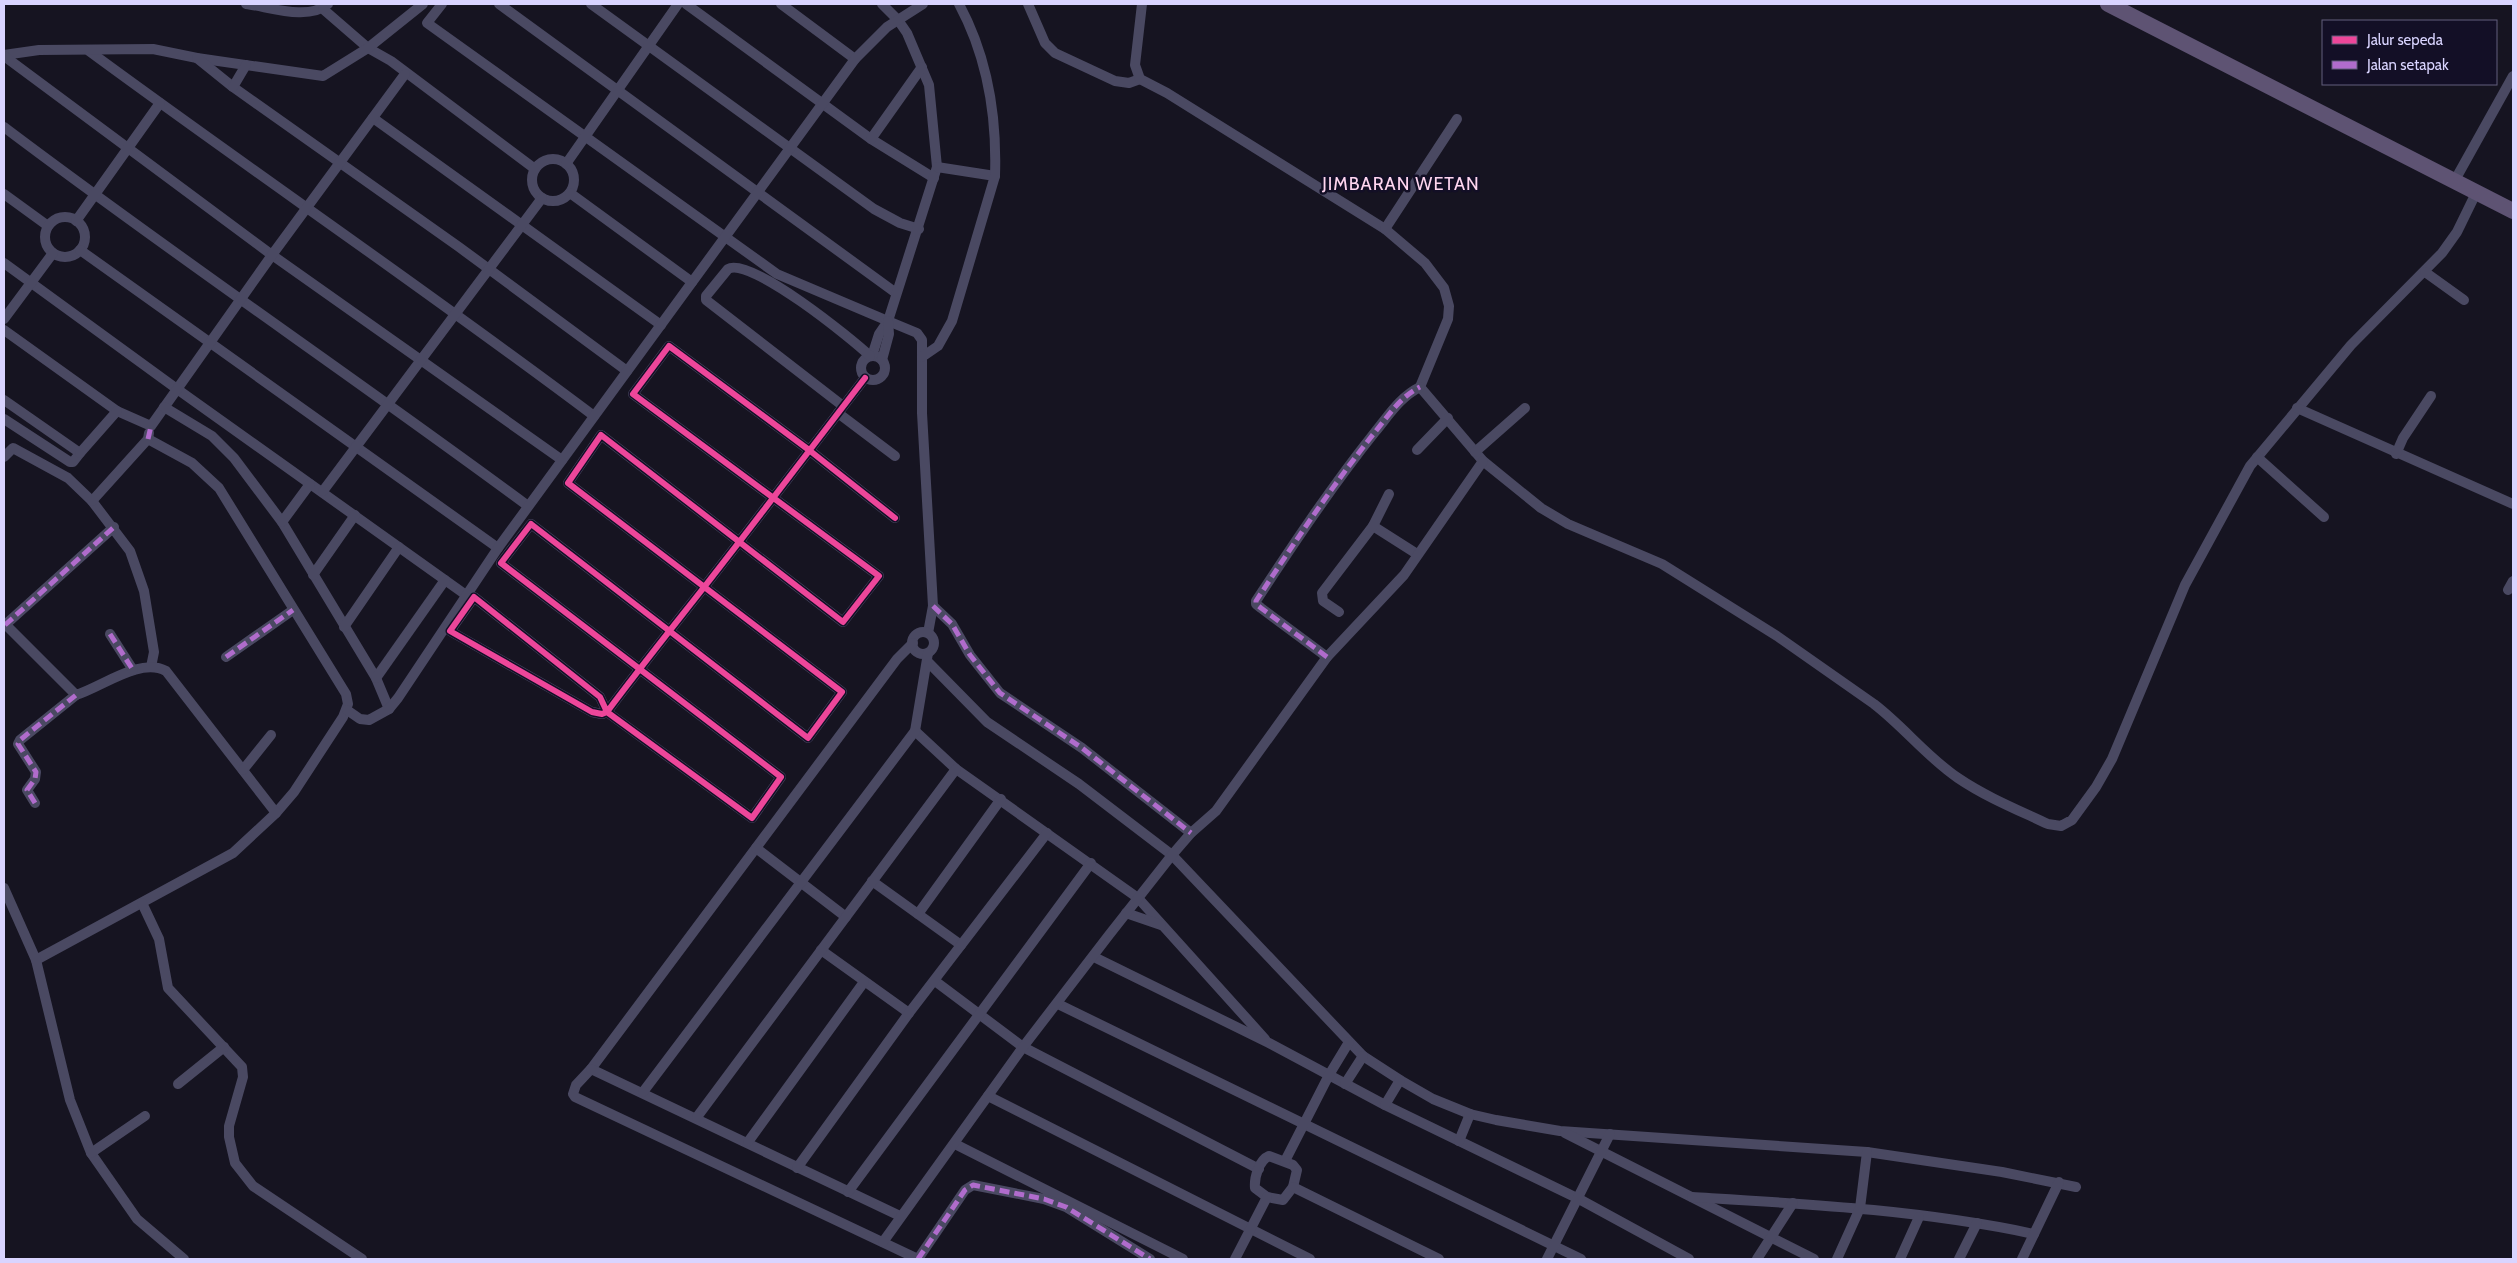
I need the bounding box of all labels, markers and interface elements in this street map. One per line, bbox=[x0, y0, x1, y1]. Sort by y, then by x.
legend bbox=[2322, 20, 2497, 85]
text: Jalur sepeda bbox=[2366, 31, 2444, 49]
text: Jalan setapak bbox=[2366, 56, 2449, 74]
district label: JIMBARAN WETAN bbox=[1321, 173, 1480, 195]

